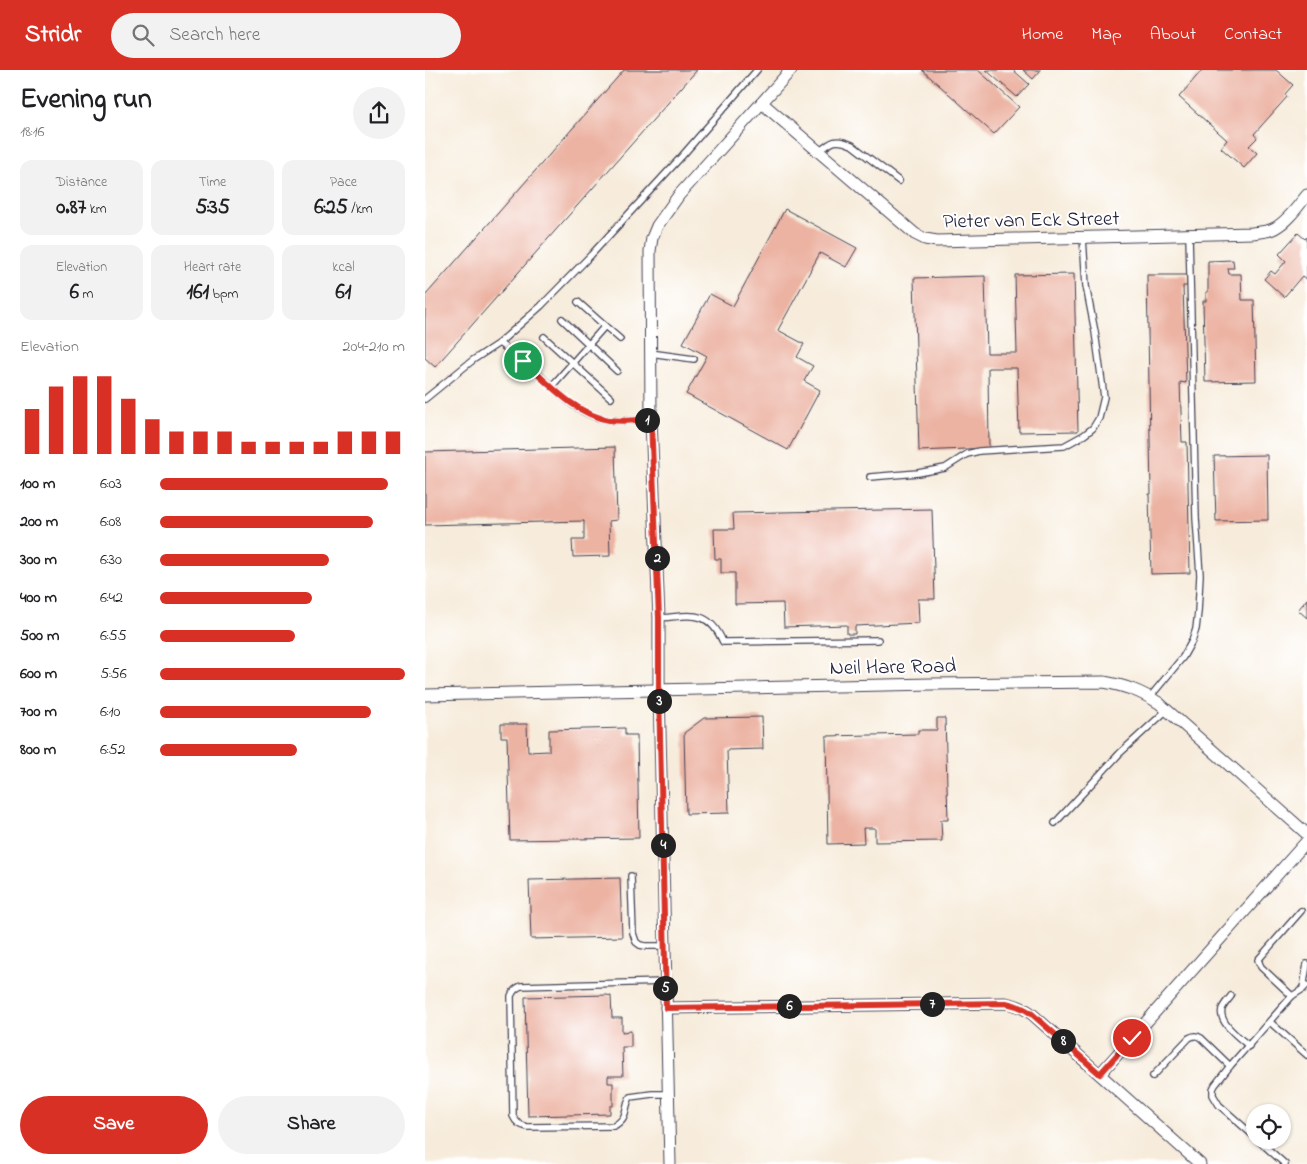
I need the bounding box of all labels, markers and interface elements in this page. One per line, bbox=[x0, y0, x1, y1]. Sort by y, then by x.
search box bbox=[111, 13, 461, 58]
text: Stridr bbox=[25, 18, 81, 53]
icon: search bbox=[129, 21, 157, 49]
text: Search here bbox=[169, 22, 260, 49]
text: Home bbox=[1022, 22, 1063, 48]
text: Map bbox=[1091, 22, 1122, 48]
text: About bbox=[1150, 22, 1196, 48]
text: Contact bbox=[1224, 22, 1282, 48]
text: Evening run bbox=[20, 80, 152, 121]
button: share bbox=[353, 87, 405, 139]
text: 18:16 bbox=[20, 120, 45, 144]
text: Distance bbox=[56, 172, 107, 193]
text: Time bbox=[199, 172, 226, 193]
text: Pace bbox=[330, 172, 357, 193]
text: 0.87 bbox=[56, 193, 86, 223]
text: 5:35 bbox=[195, 193, 230, 223]
text: 6:25 bbox=[314, 193, 348, 223]
text: km bbox=[86, 199, 107, 220]
text: /km bbox=[348, 199, 373, 220]
street label: Pieter van Eck Street bbox=[942, 204, 1120, 238]
text: Elevation bbox=[56, 257, 107, 278]
text: Heart rate bbox=[184, 257, 241, 278]
text: kcal bbox=[332, 257, 355, 278]
text: 6 bbox=[70, 278, 79, 308]
text: 161 bbox=[187, 278, 209, 308]
text: 61 bbox=[336, 278, 351, 308]
text: m bbox=[79, 284, 93, 305]
text: bpm bbox=[209, 284, 238, 305]
text: Elevation bbox=[20, 335, 79, 359]
text: 204–210 m bbox=[343, 335, 405, 359]
pin bbox=[502, 340, 544, 382]
icon: arrive bbox=[509, 347, 537, 375]
pin: 1 bbox=[635, 408, 659, 432]
text: 1 bbox=[645, 410, 650, 431]
text: 100 m bbox=[20, 472, 55, 496]
text: 6:03 bbox=[100, 472, 122, 496]
text: 200 m bbox=[20, 510, 58, 534]
text: 6:08 bbox=[100, 510, 121, 534]
pin: 2 bbox=[645, 546, 669, 570]
text: 300 m bbox=[20, 548, 57, 572]
text: 6:30 bbox=[100, 548, 122, 572]
text: 2 bbox=[654, 548, 661, 569]
text: 400 m bbox=[20, 586, 57, 610]
text: 6:42 bbox=[100, 586, 123, 610]
text: 500 m bbox=[20, 624, 59, 648]
text: 6:55 bbox=[100, 624, 127, 648]
street label: Neil Hare Road bbox=[830, 652, 957, 684]
text: 600 m bbox=[20, 662, 57, 686]
text: 5:56 bbox=[100, 662, 127, 686]
pin: 3 bbox=[647, 688, 671, 714]
text: 3 bbox=[657, 691, 662, 712]
text: 700 m bbox=[20, 700, 57, 724]
text: 6:10 bbox=[100, 700, 120, 724]
text: 800 m bbox=[20, 738, 56, 762]
text: 6:52 bbox=[100, 738, 126, 762]
pin: 4 bbox=[651, 832, 675, 858]
text: 4 bbox=[661, 835, 666, 856]
pin: 5 bbox=[653, 976, 677, 1000]
text: 5 bbox=[661, 978, 670, 999]
pin: 7 bbox=[919, 992, 945, 1016]
pin: 6 bbox=[777, 994, 801, 1018]
text: 7 bbox=[930, 994, 935, 1015]
text: 6 bbox=[786, 996, 793, 1017]
pin bbox=[1111, 1017, 1153, 1059]
icon: check bbox=[1118, 1024, 1146, 1052]
pin: 8 bbox=[1051, 1028, 1075, 1054]
text: 8 bbox=[1061, 1031, 1066, 1052]
button: Save bbox=[20, 1096, 208, 1154]
button: Share bbox=[218, 1096, 405, 1154]
map controls bbox=[1246, 1104, 1291, 1149]
button: locate bbox=[1246, 1104, 1291, 1149]

